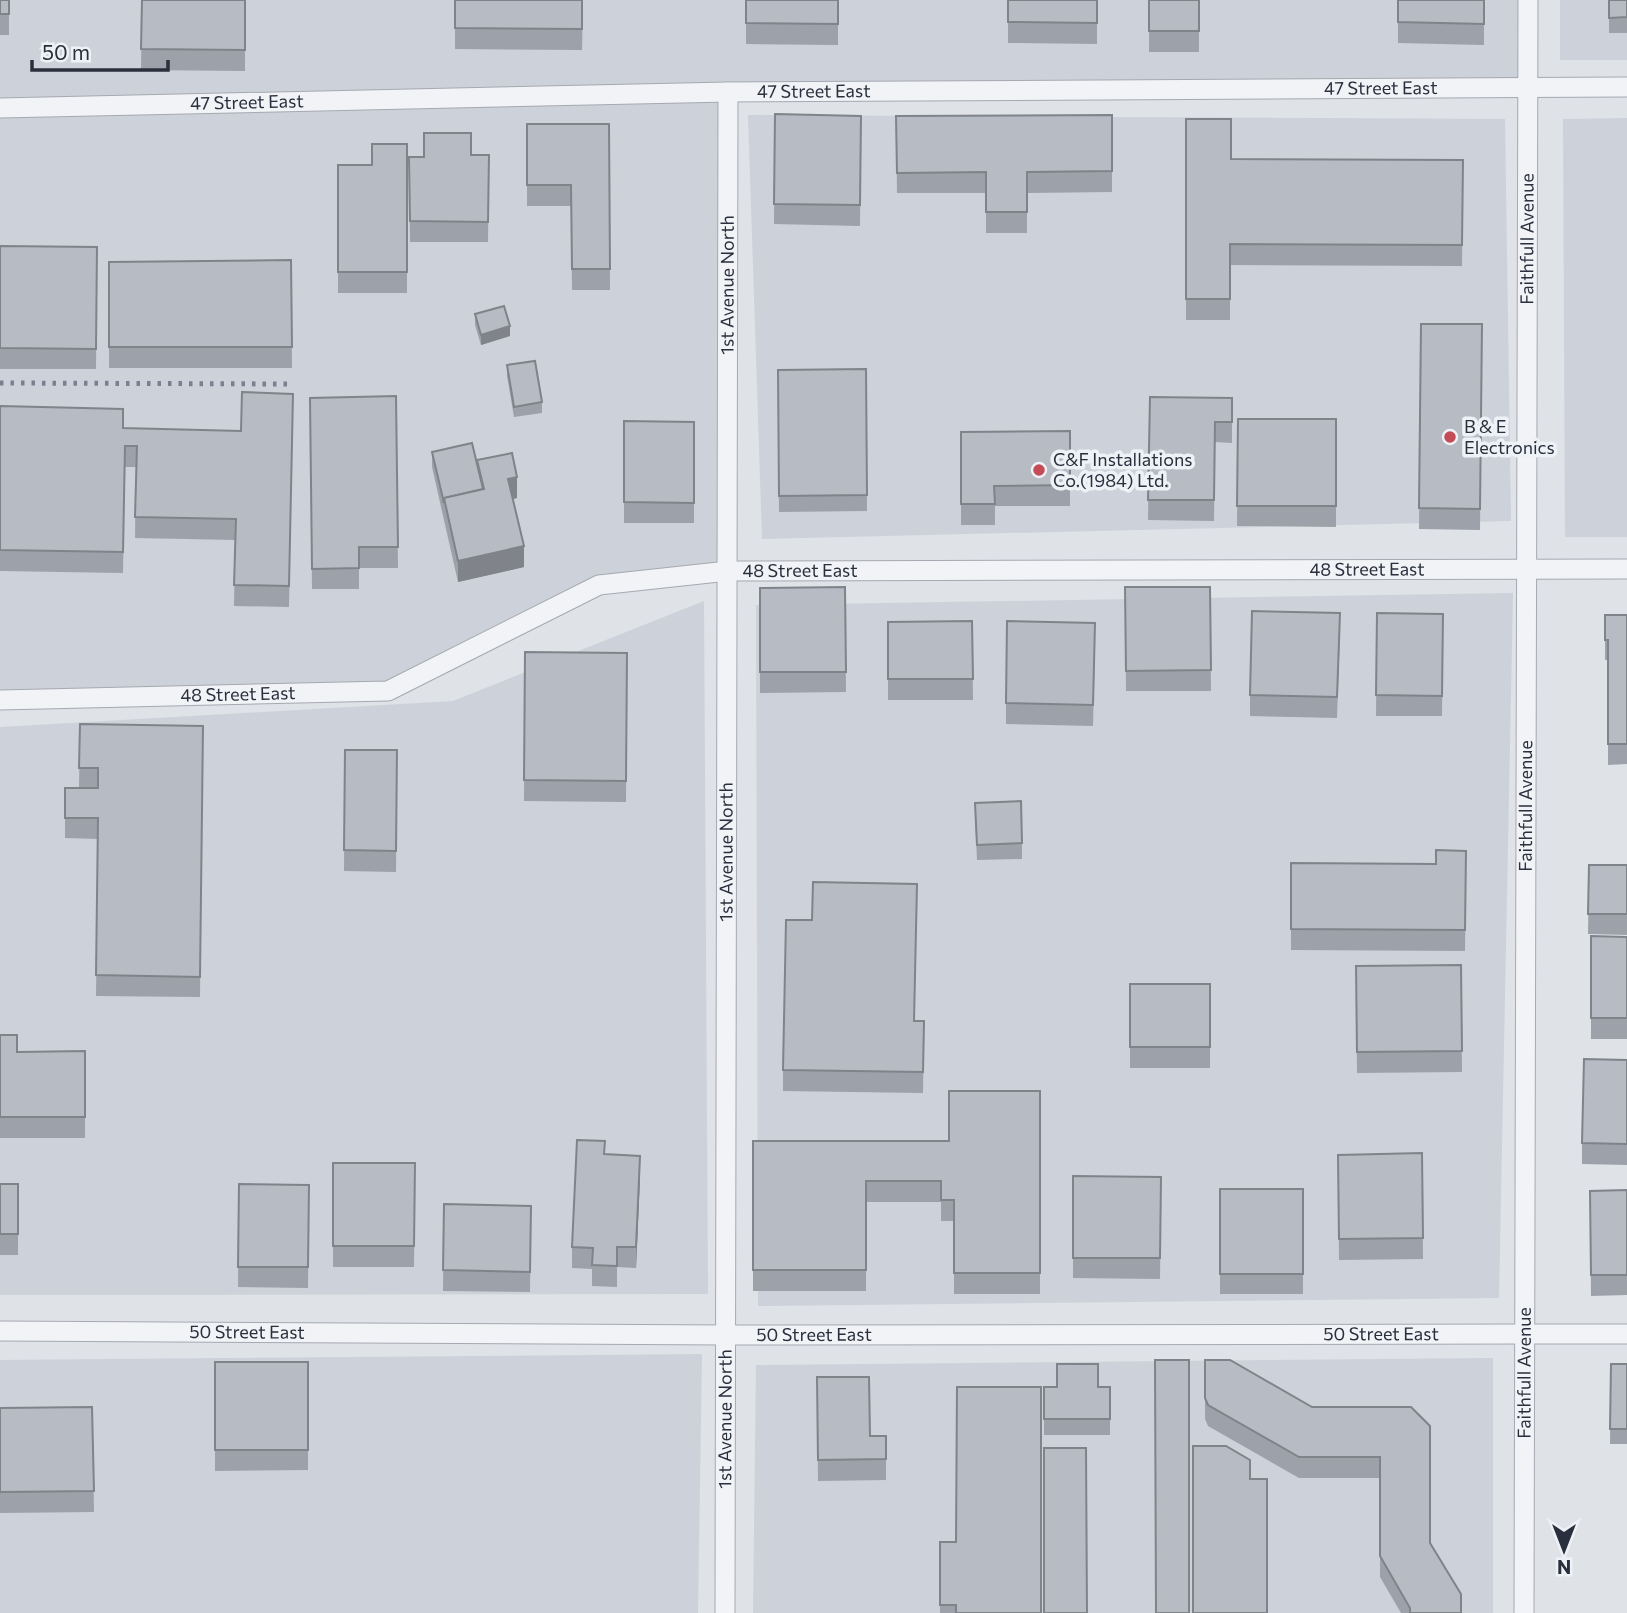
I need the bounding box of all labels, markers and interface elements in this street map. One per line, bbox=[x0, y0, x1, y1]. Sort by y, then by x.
scale bar bbox=[32, 28, 168, 72]
text: 50 m bbox=[42, 39, 90, 64]
street label: 47 Street East bbox=[1324, 76, 1438, 99]
street label: 47 Street East bbox=[757, 79, 871, 102]
street label: 47 Street East bbox=[190, 89, 304, 114]
street label: Faithfull Avenue bbox=[1515, 173, 1538, 305]
street label: 1st Avenue North bbox=[715, 215, 738, 355]
place label: B & E Electronics bbox=[1464, 415, 1555, 458]
marker: B & E Electronics bbox=[1442, 429, 1458, 445]
place label: C&F Installations Co.(1984) Ltd. bbox=[1053, 448, 1192, 491]
marker: C&F Installations Co.(1984) Ltd. bbox=[1031, 462, 1047, 478]
street label: 48 Street East bbox=[1309, 557, 1425, 580]
street label: 48 Street East bbox=[742, 559, 858, 581]
street label: 48 Street East bbox=[180, 681, 296, 706]
street label: Faithfull Avenue bbox=[1514, 740, 1536, 872]
street label: 1st Avenue North bbox=[714, 782, 737, 922]
street label: Faithfull Avenue bbox=[1512, 1307, 1535, 1439]
street label: 50 Street East bbox=[189, 1320, 305, 1343]
street label: 50 Street East bbox=[1323, 1322, 1439, 1344]
street label: 50 Street East bbox=[756, 1323, 872, 1345]
street label: 1st Avenue North bbox=[713, 1349, 736, 1489]
north arrow bbox=[1529, 1515, 1599, 1585]
text: N bbox=[1557, 1556, 1571, 1579]

